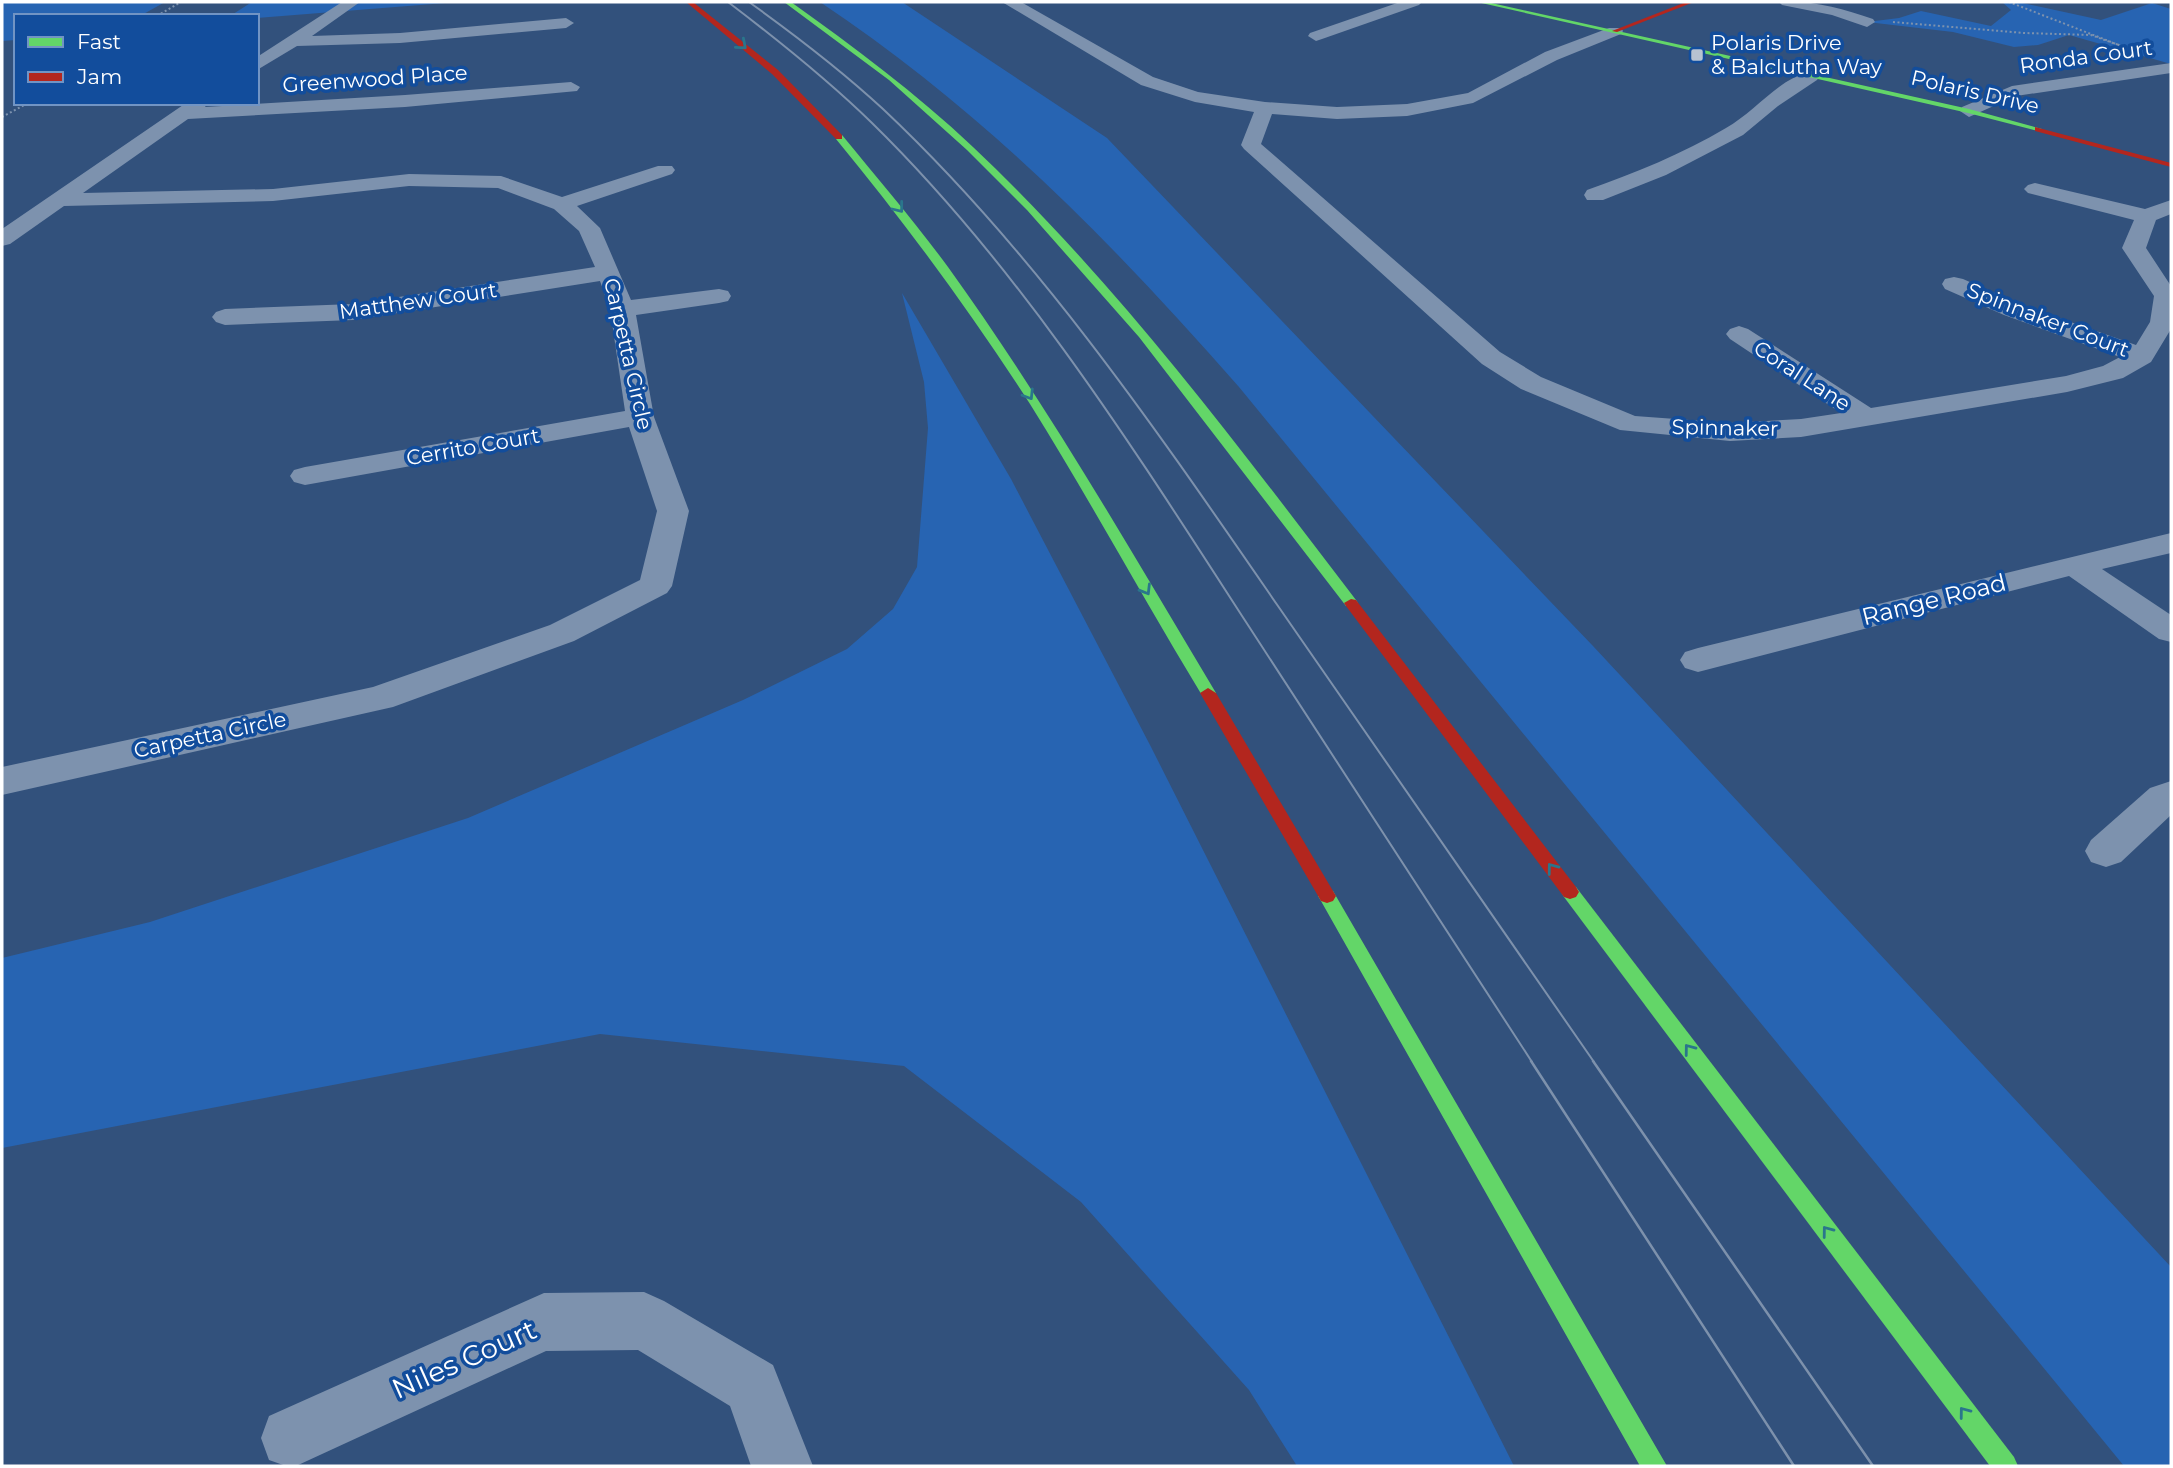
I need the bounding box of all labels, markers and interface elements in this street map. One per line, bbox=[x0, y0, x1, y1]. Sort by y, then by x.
legend bbox=[14, 14, 259, 105]
text: Fast bbox=[77, 29, 121, 54]
place label: Polaris Drive & Balclutha Way bbox=[1711, 30, 1883, 79]
street label: Ronda Court bbox=[2018, 35, 2154, 78]
one-way arrow bbox=[733, 37, 746, 49]
marker: Polaris Drive & Balclutha Way bbox=[1689, 47, 1705, 63]
street label: Greenwood Place bbox=[282, 60, 468, 97]
text: Jam bbox=[76, 64, 122, 89]
street label: Polaris Drive bbox=[1909, 65, 2042, 118]
one-way arrow bbox=[891, 200, 904, 213]
street label: Carpetta Circle bbox=[599, 275, 658, 432]
street label: Matthew Court bbox=[338, 277, 498, 324]
street label: Spinnaker Court bbox=[1964, 277, 2133, 362]
street label: Coral Lane bbox=[1749, 335, 1855, 416]
one-way arrow bbox=[1020, 387, 1033, 400]
street label: Spinnaker bbox=[1671, 414, 1779, 441]
street label: Cerrito Court bbox=[404, 422, 541, 471]
street label: Range Road bbox=[1859, 568, 2009, 631]
one-way arrow bbox=[1138, 582, 1151, 595]
street label: Carpetta Circle bbox=[131, 706, 288, 763]
one-way arrow bbox=[1547, 863, 1560, 876]
one-way arrow bbox=[1685, 1045, 1697, 1057]
one-way arrow bbox=[1822, 1226, 1835, 1238]
street label: Niles Court bbox=[387, 1312, 541, 1406]
one-way arrow bbox=[1960, 1407, 1973, 1420]

